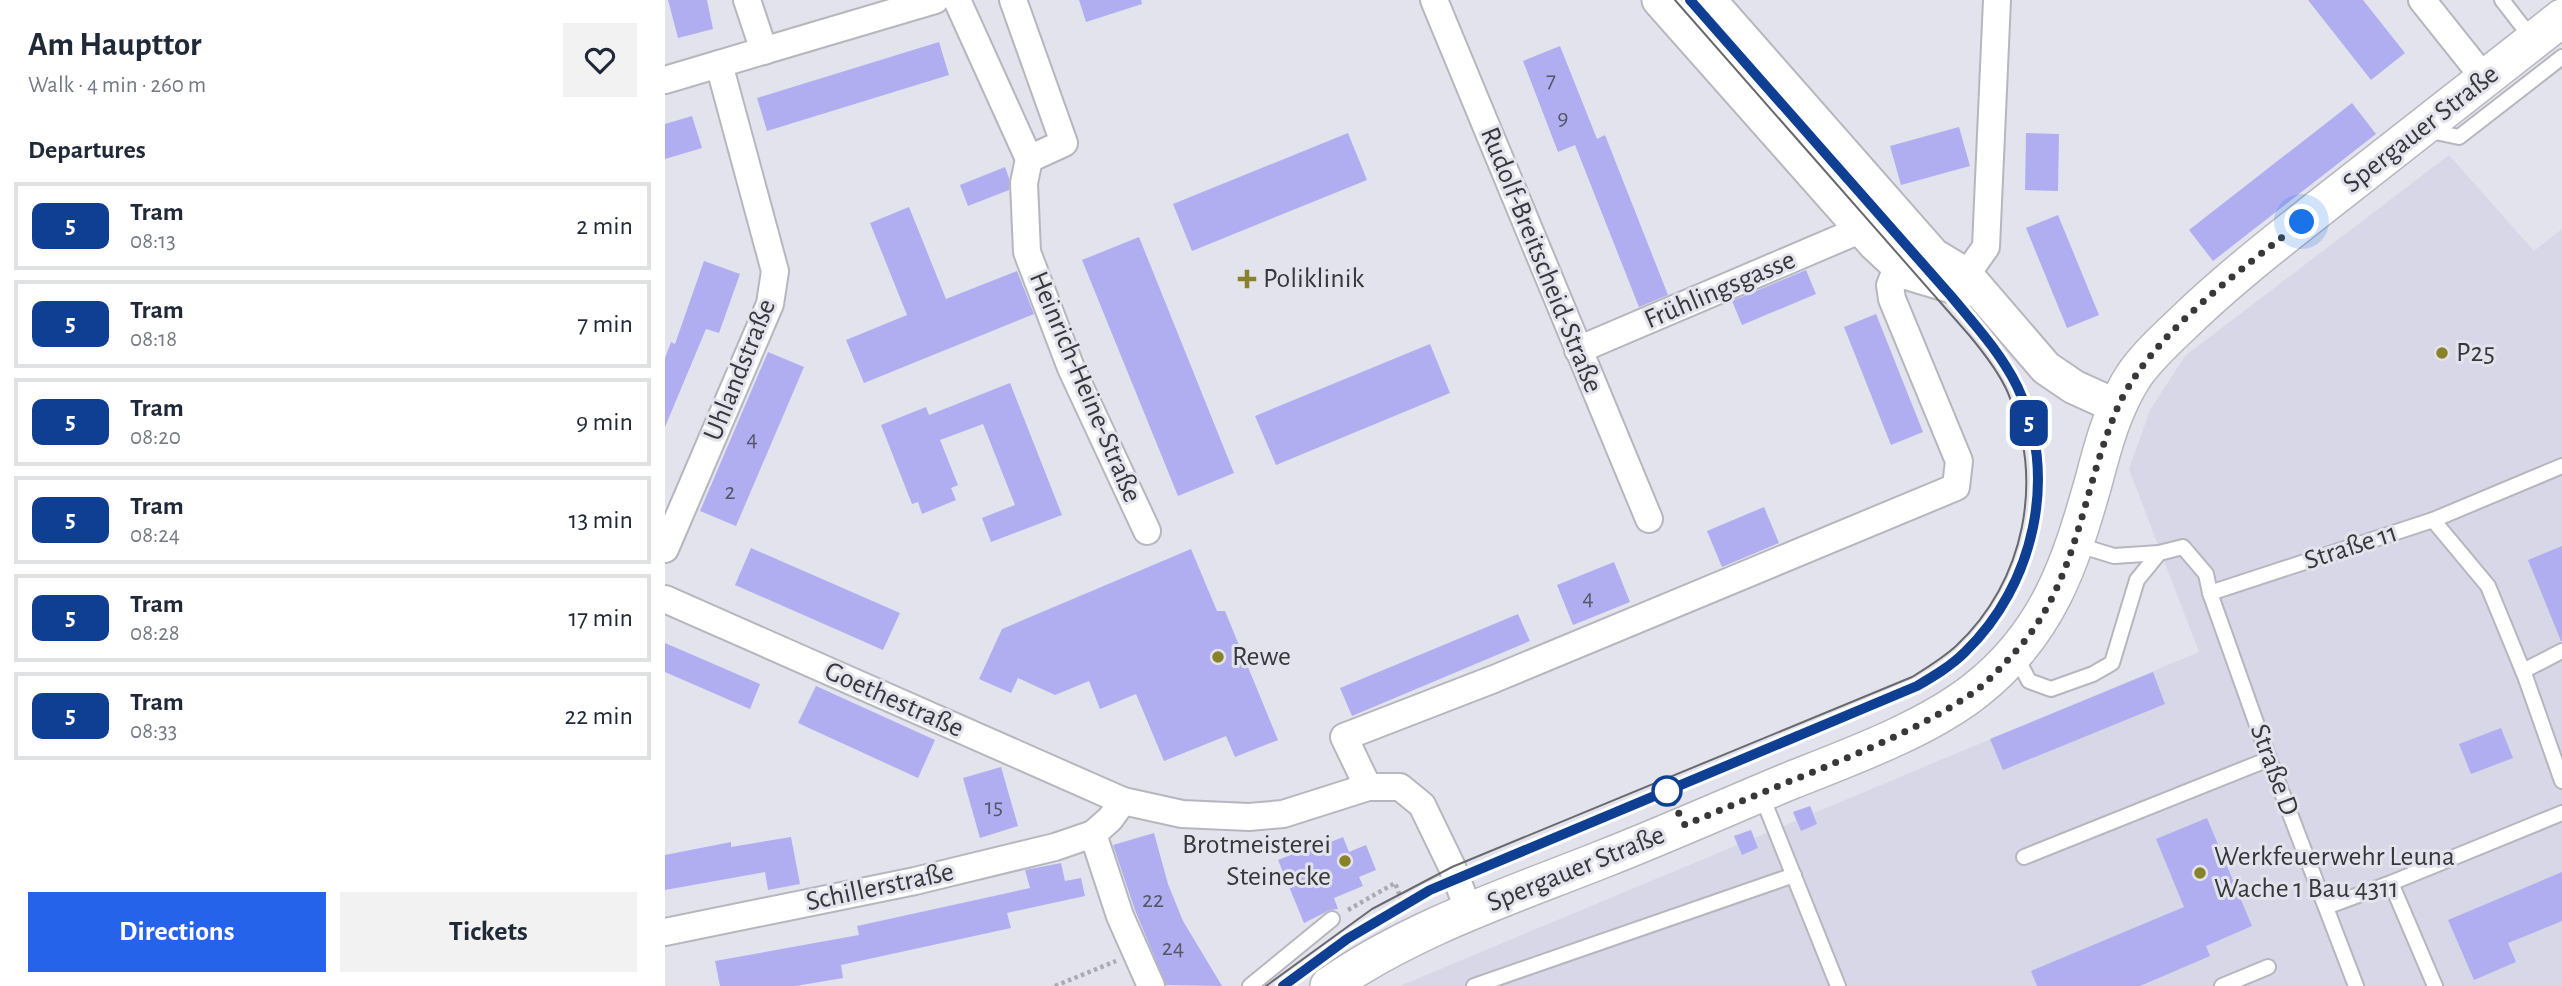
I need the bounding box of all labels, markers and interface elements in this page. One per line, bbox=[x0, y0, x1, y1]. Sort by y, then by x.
button: heart bbox=[563, 23, 637, 97]
text: Am Haupttor bbox=[28, 29, 202, 62]
street label: Spergauer Straße bbox=[2338, 60, 2504, 198]
house number: 7 bbox=[1546, 68, 1556, 92]
text: Walk · 4 min · 260 m bbox=[28, 74, 206, 97]
house number: 9 bbox=[1557, 106, 1569, 130]
street label: Rudolf-Breitscheid-Straße bbox=[1475, 123, 1607, 397]
text: Departures bbox=[28, 137, 146, 163]
text: Tram bbox=[130, 199, 184, 225]
your location bbox=[2284, 204, 2319, 239]
text: 2 min bbox=[576, 213, 633, 239]
text: 5 bbox=[65, 214, 76, 238]
text: 08:13 bbox=[130, 230, 176, 253]
street label: Frühlingsgasse bbox=[1640, 246, 1800, 334]
place label: Poliklinik bbox=[1263, 265, 1365, 293]
street label: Heinrich-Heine-Straße bbox=[1024, 267, 1146, 507]
marker: Poliklinik bbox=[1237, 269, 1257, 289]
street label: Uhlandstraße bbox=[699, 295, 781, 445]
text: Tram bbox=[130, 297, 184, 323]
text: 7 min bbox=[577, 311, 633, 337]
text: 5 bbox=[65, 312, 76, 336]
text: 08:18 bbox=[130, 328, 177, 351]
place label: P25 bbox=[2456, 339, 2495, 367]
marker: P25 bbox=[2434, 345, 2450, 361]
text: Tram bbox=[130, 395, 184, 421]
line badge: 5 bbox=[2006, 400, 2052, 446]
text: 9 min bbox=[576, 409, 633, 435]
text: 5 bbox=[65, 410, 76, 434]
text: 5 bbox=[2024, 411, 2034, 435]
text: 08:20 bbox=[130, 426, 181, 449]
house number: 4 bbox=[746, 427, 758, 451]
house number: 2 bbox=[725, 480, 736, 504]
text: Tram bbox=[130, 493, 184, 519]
text: 13 min bbox=[569, 507, 633, 533]
text: 5 bbox=[65, 508, 76, 532]
street label: Straße 11 bbox=[2301, 519, 2401, 575]
text: 08:24 bbox=[130, 524, 180, 547]
house number: 4 bbox=[1582, 586, 1594, 610]
text: Tram bbox=[130, 591, 184, 617]
text: 17 min bbox=[568, 605, 633, 631]
text: 5 bbox=[65, 606, 76, 630]
text: 08:28 bbox=[130, 622, 180, 645]
place label: Rewe bbox=[1232, 643, 1291, 671]
marker: Rewe bbox=[1210, 649, 1226, 665]
street label: Goethestraße bbox=[820, 657, 968, 743]
text: Tram bbox=[130, 689, 184, 715]
text: 22 min bbox=[565, 703, 633, 729]
text: 5 bbox=[65, 704, 76, 728]
text: 08:33 bbox=[130, 720, 177, 743]
street label: Straße D bbox=[2245, 721, 2303, 819]
unlabelled marker bbox=[1652, 776, 1682, 806]
house number: 15 bbox=[985, 795, 1003, 819]
street label: Spergauer Straße bbox=[1483, 821, 1669, 917]
place label: Brotmeisterei Steinecke bbox=[1182, 831, 1331, 891]
place label: Werkfeuerwehr Leuna Wache 1 Bau 4311 bbox=[2214, 843, 2455, 903]
marker: Brotmeisterei Steinecke bbox=[1337, 853, 1353, 869]
street label: Schillerstraße bbox=[804, 858, 956, 916]
marker: Werkfeuerwehr Leuna Wache 1 Bau 4311 bbox=[2192, 865, 2208, 881]
house number: 22 bbox=[1142, 888, 1164, 912]
button: Directions bbox=[28, 892, 326, 972]
button: Tickets bbox=[340, 892, 637, 972]
house number: 24 bbox=[1162, 936, 1184, 960]

